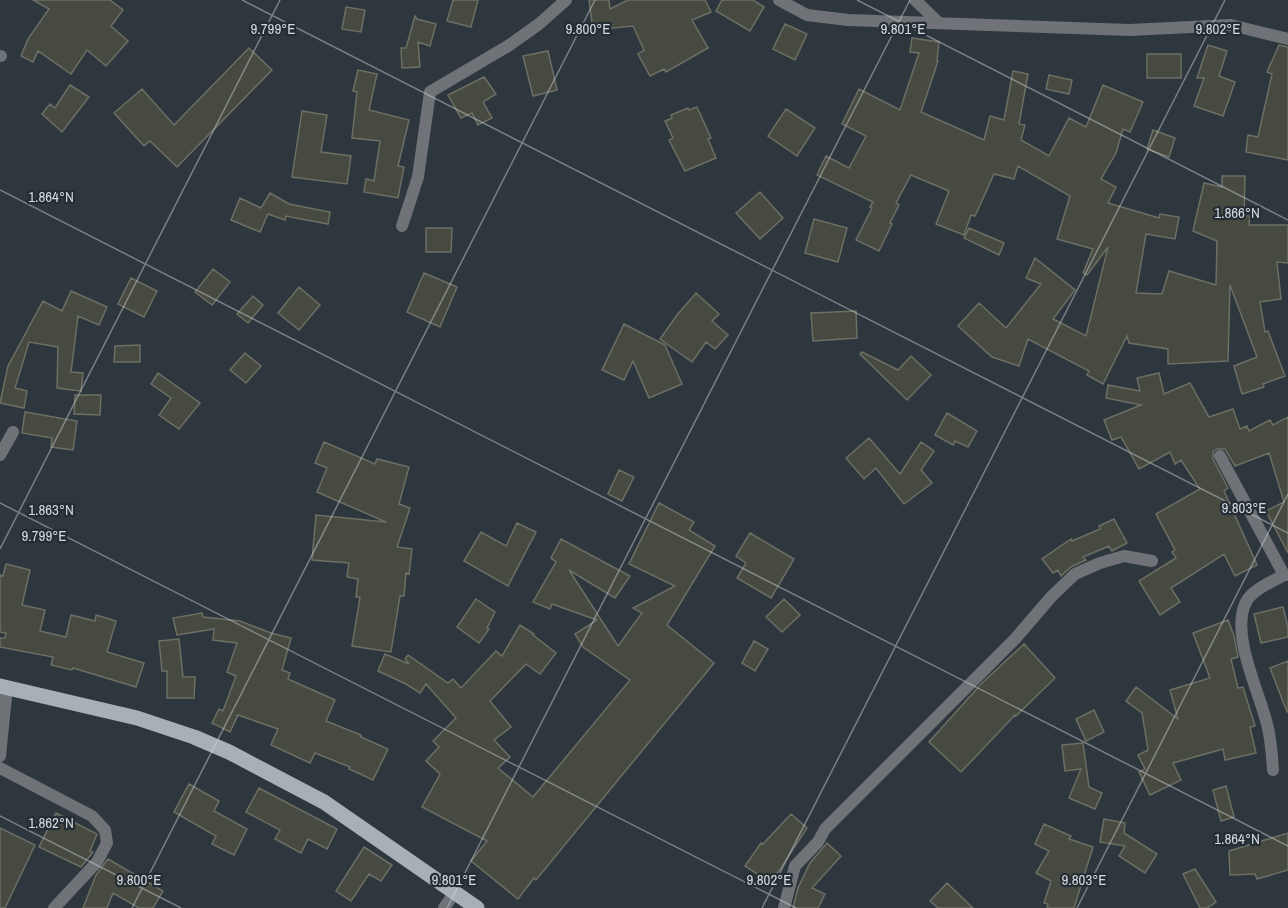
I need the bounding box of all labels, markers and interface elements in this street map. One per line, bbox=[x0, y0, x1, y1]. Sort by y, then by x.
text: 9.799°E bbox=[251, 18, 296, 39]
text: 9.800°E bbox=[566, 18, 611, 39]
text: 9.801°E bbox=[881, 18, 926, 39]
text: 9.802°E bbox=[1196, 18, 1241, 39]
text: 1.864°N bbox=[28, 186, 74, 207]
text: 1.866°N bbox=[1214, 202, 1260, 223]
text: 9.803°E bbox=[1222, 497, 1267, 518]
text: 1.863°N bbox=[28, 499, 74, 520]
text: 9.799°E bbox=[22, 525, 67, 546]
text: 1.862°N bbox=[28, 812, 74, 833]
text: 1.864°N bbox=[1214, 828, 1260, 849]
text: 9.800°E bbox=[117, 869, 162, 890]
text: 9.801°E bbox=[432, 869, 477, 890]
text: 9.802°E bbox=[747, 869, 792, 890]
text: 9.803°E bbox=[1062, 869, 1107, 890]

